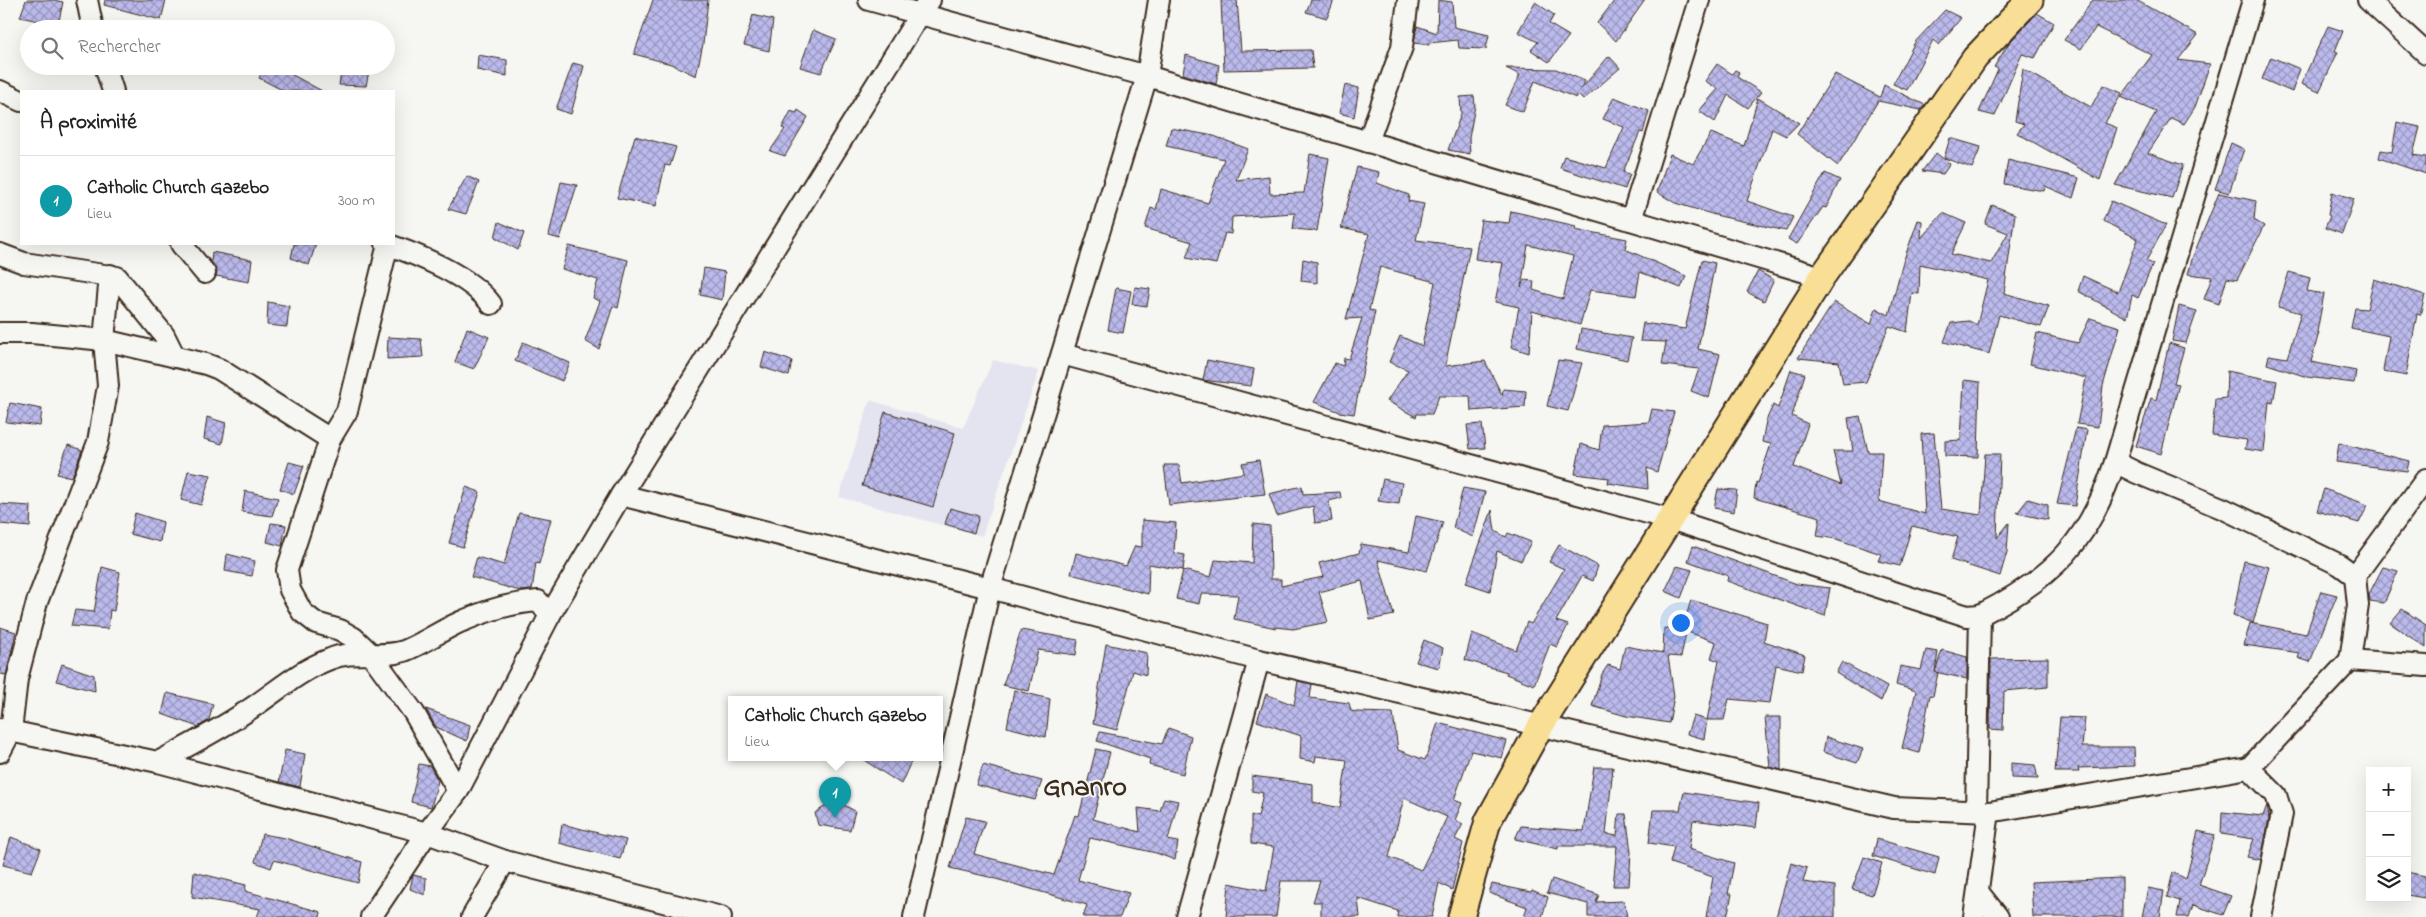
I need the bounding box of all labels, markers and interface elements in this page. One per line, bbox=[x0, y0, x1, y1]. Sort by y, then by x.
search box bbox=[20, 20, 395, 75]
icon: search bbox=[38, 34, 66, 62]
text: Rechercher bbox=[78, 34, 161, 61]
text: À proximité bbox=[40, 108, 137, 138]
text: Catholic Church Gazebo bbox=[87, 175, 269, 202]
text: 1 bbox=[53, 189, 59, 213]
text: 300 m bbox=[338, 189, 375, 213]
text: Lieu bbox=[87, 202, 112, 226]
your location bbox=[1668, 610, 1694, 636]
popup bbox=[728, 696, 943, 761]
text: Catholic Church Gazebo bbox=[744, 703, 927, 730]
text: Lieu bbox=[744, 730, 770, 754]
map controls bbox=[2366, 767, 2411, 902]
button: + bbox=[2366, 767, 2411, 812]
district label: Gnanro bbox=[1043, 768, 1127, 809]
pin: 1 bbox=[819, 777, 851, 818]
button: − bbox=[2366, 812, 2411, 857]
button: layers bbox=[2366, 857, 2411, 902]

